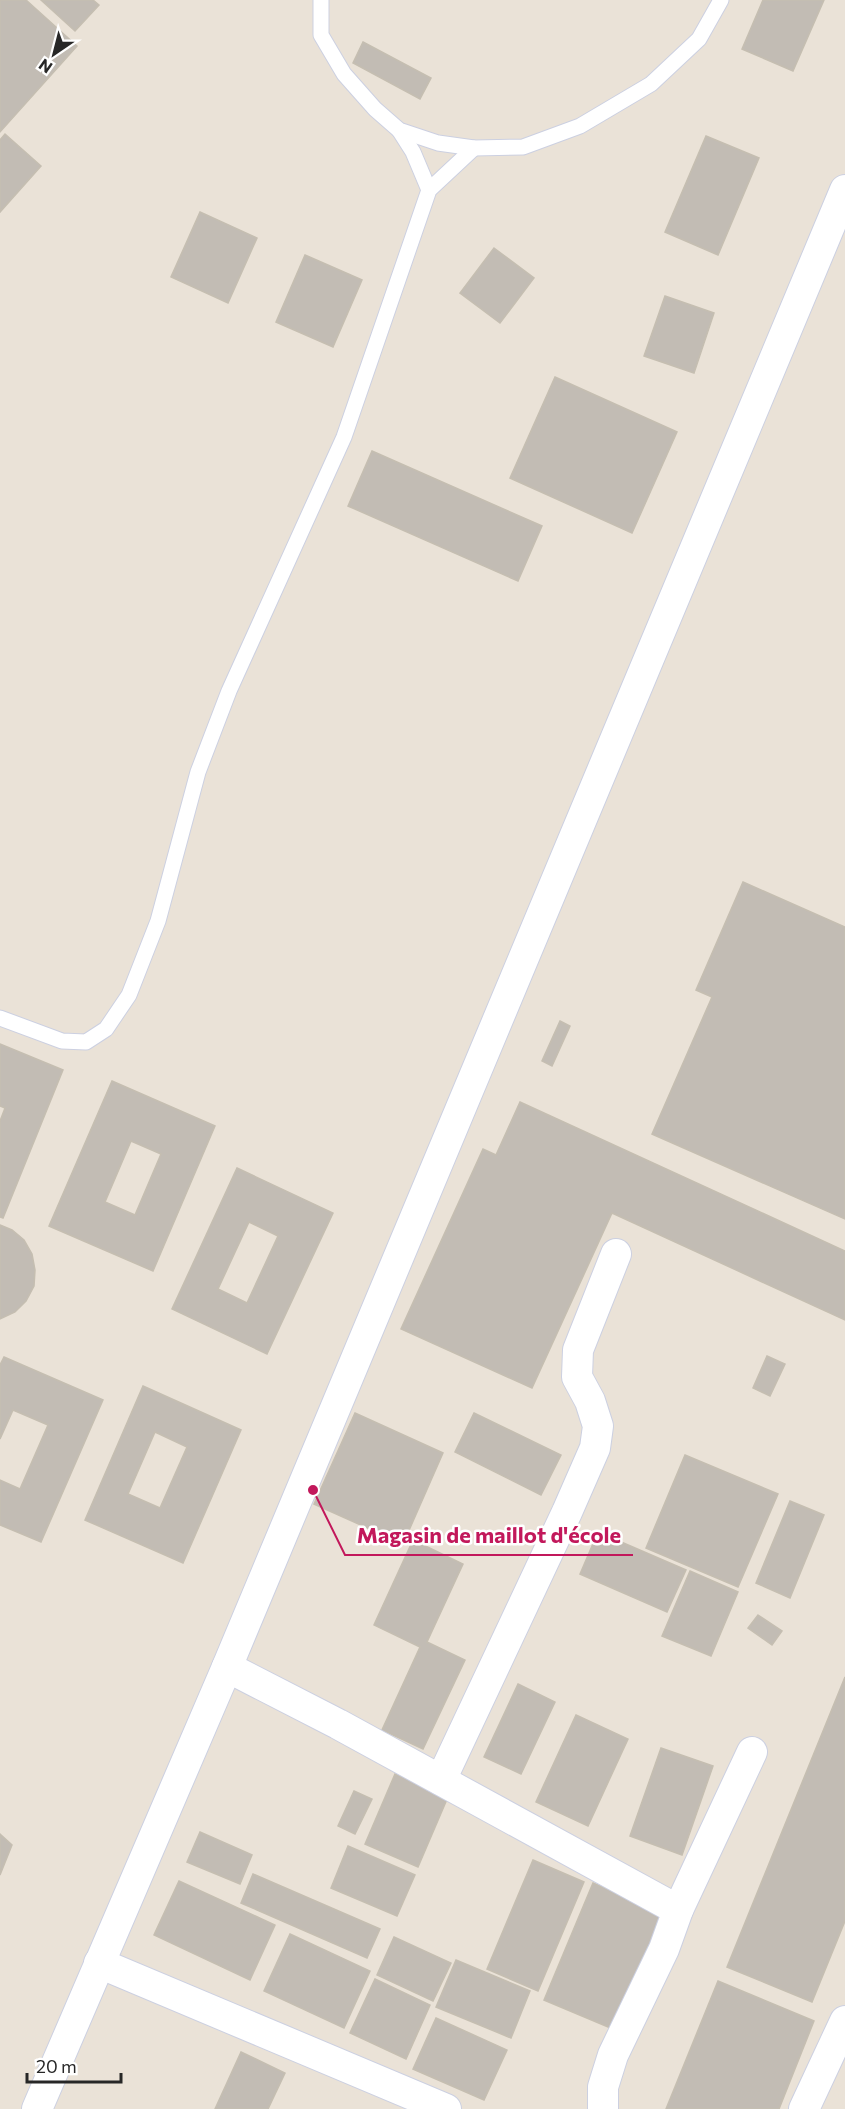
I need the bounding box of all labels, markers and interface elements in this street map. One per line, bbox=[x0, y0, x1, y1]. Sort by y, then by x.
north arrow bbox=[24, 24, 84, 84]
text: N bbox=[35, 55, 55, 78]
callout: Magasin de maillot d'école bbox=[345, 1515, 633, 1555]
text: Magasin de maillot d'école bbox=[357, 1521, 621, 1548]
scale bar bbox=[27, 2046, 122, 2084]
text: 20 m bbox=[36, 2055, 77, 2077]

